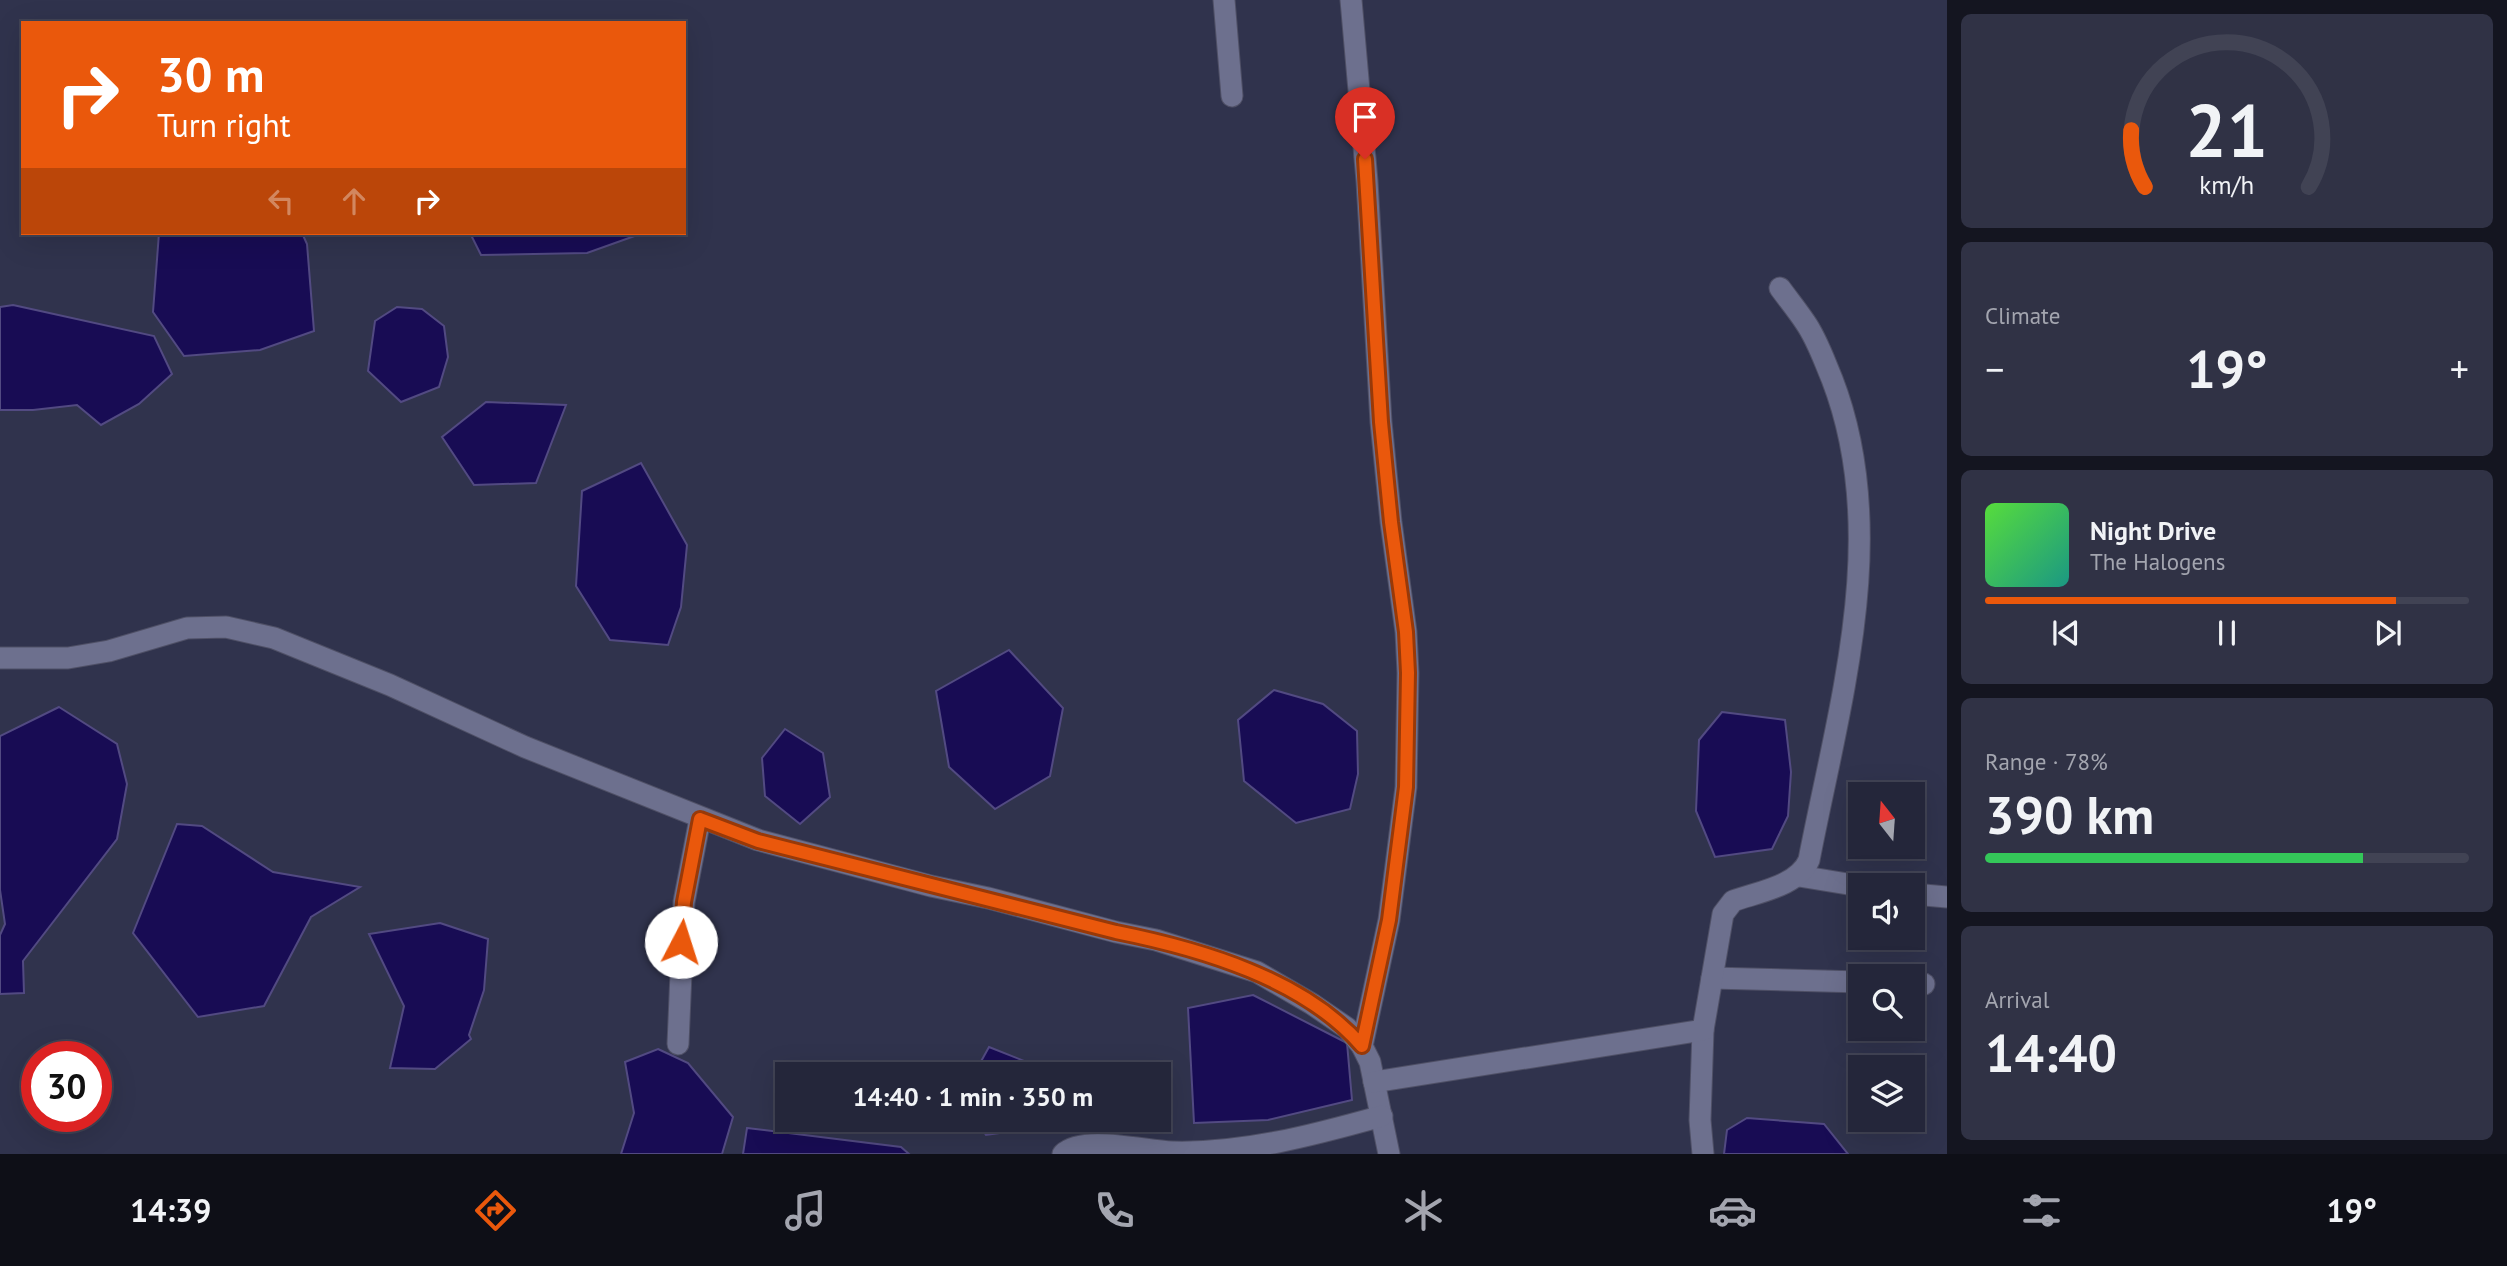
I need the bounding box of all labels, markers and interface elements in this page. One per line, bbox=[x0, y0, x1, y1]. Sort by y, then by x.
text: 30 m bbox=[157, 42, 264, 106]
icon: right bbox=[42, 49, 133, 140]
text: 21 bbox=[2186, 83, 2268, 177]
pin bbox=[1335, 87, 1395, 159]
icon: arrive bbox=[1346, 98, 1384, 136]
text: Turn right bbox=[157, 104, 291, 146]
text: km/h bbox=[2200, 169, 2254, 201]
icon: left bbox=[262, 182, 300, 220]
icon: ahead bbox=[335, 182, 373, 220]
icon: right bbox=[408, 182, 446, 220]
text: Climate bbox=[1985, 301, 2060, 330]
text: 19° bbox=[2186, 335, 2268, 402]
text: − bbox=[1985, 344, 2004, 393]
text: + bbox=[2450, 344, 2469, 393]
text: Night Drive bbox=[2090, 514, 2216, 547]
text: The Halogens bbox=[2090, 547, 2225, 576]
icon: previous bbox=[2047, 614, 2085, 652]
icon: pause bbox=[2208, 614, 2246, 652]
icon: next bbox=[2369, 614, 2407, 652]
text: Range · 78% bbox=[1985, 747, 2108, 776]
text: 390 km bbox=[1985, 781, 2154, 848]
north arrow bbox=[1848, 782, 1925, 859]
map controls bbox=[1848, 782, 1925, 1132]
button: sound bbox=[1848, 873, 1925, 950]
position arrow bbox=[644, 905, 718, 979]
button: search bbox=[1848, 964, 1925, 1041]
text: Arrival bbox=[1985, 985, 2049, 1014]
text: 14:40 bbox=[1985, 1019, 2117, 1086]
speed limit sign: 30 bbox=[21, 1041, 112, 1132]
button: layers bbox=[1848, 1055, 1925, 1132]
text: 14:40 · 1 min · 350 m bbox=[853, 1080, 1093, 1113]
icon: directions bbox=[471, 1186, 520, 1235]
icon: music bbox=[781, 1186, 830, 1235]
icon: phone bbox=[1090, 1186, 1139, 1235]
icon: climate bbox=[1399, 1186, 1448, 1235]
icon: car bbox=[1708, 1186, 1757, 1235]
icon: filters bbox=[2017, 1186, 2066, 1235]
text: 14:39 bbox=[130, 1189, 211, 1231]
text: 19° bbox=[2327, 1189, 2377, 1231]

